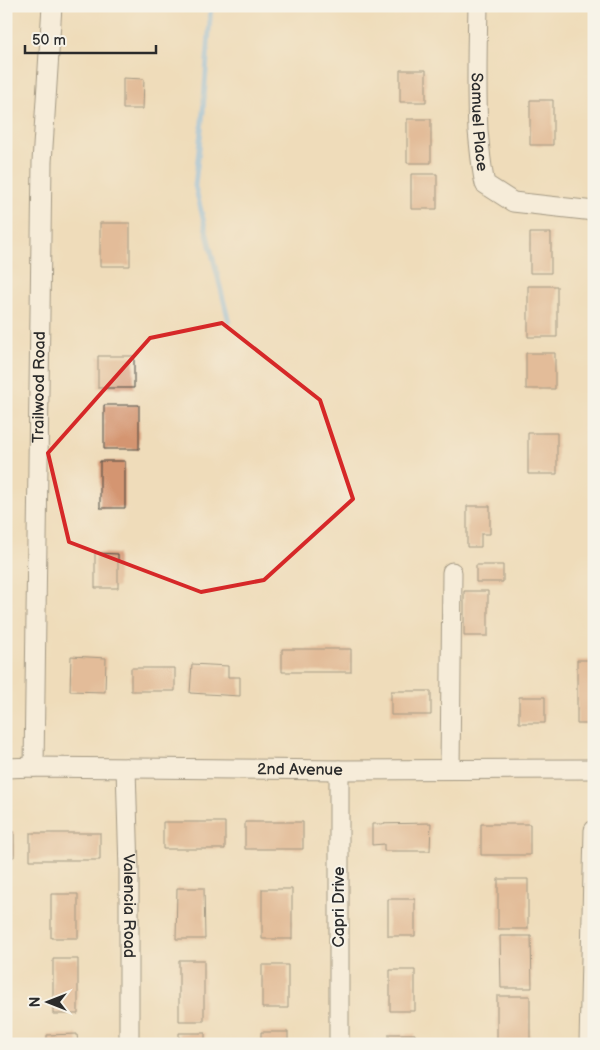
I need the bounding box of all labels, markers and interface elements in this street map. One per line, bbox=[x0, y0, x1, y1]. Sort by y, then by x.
scale bar bbox=[25, 22, 156, 54]
text: 50 m bbox=[32, 31, 66, 50]
street label: Samuel Place bbox=[467, 73, 492, 173]
street label: Trailwood Road bbox=[29, 331, 49, 443]
street label: 2nd Avenue bbox=[257, 760, 343, 780]
street label: Valencia Road bbox=[119, 854, 139, 958]
street label: Capri Drive bbox=[330, 866, 349, 948]
north arrow bbox=[22, 978, 72, 1028]
text: N bbox=[27, 997, 44, 1007]

